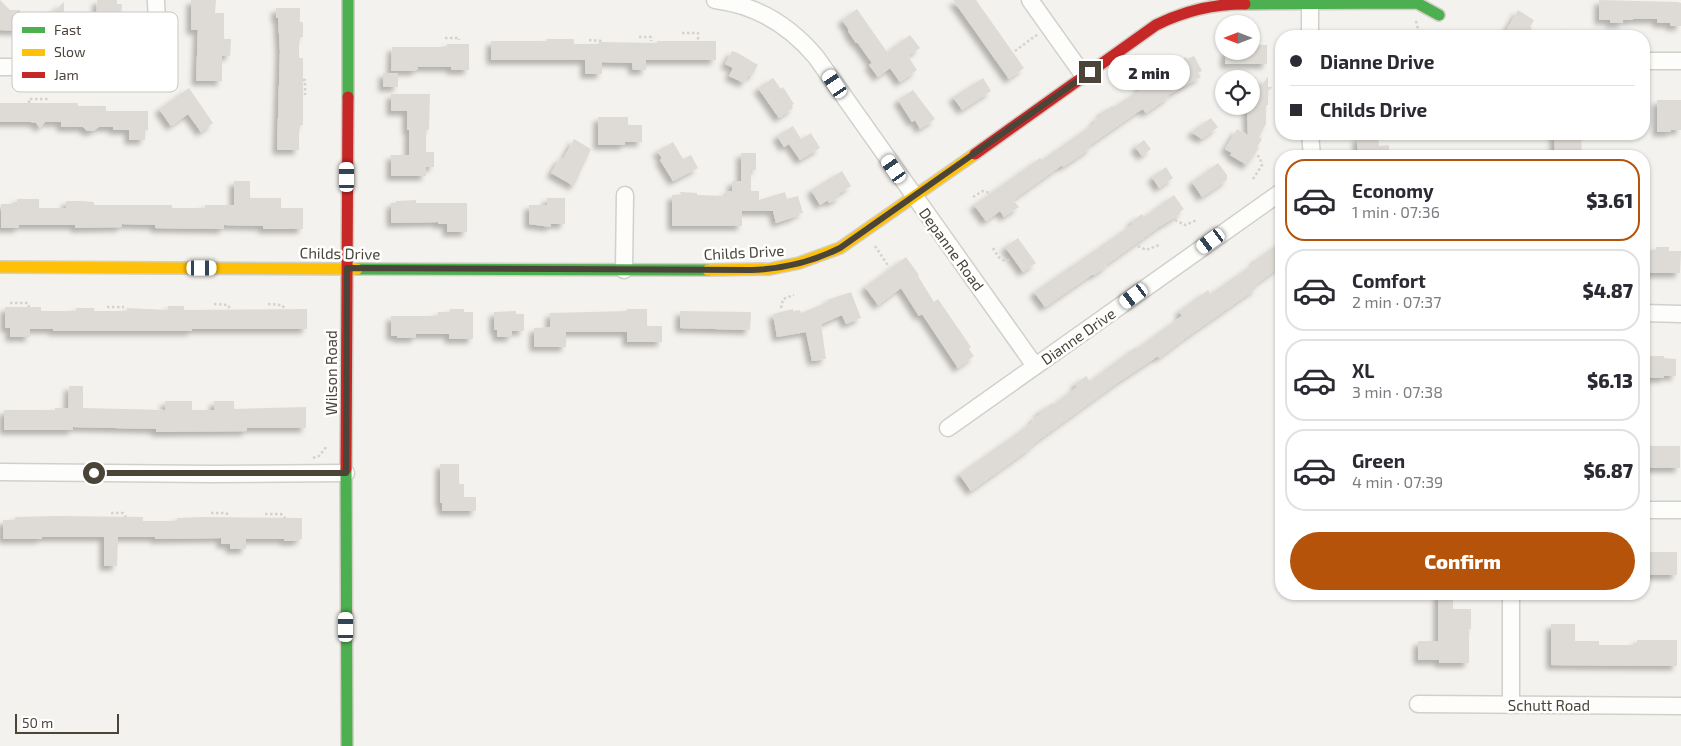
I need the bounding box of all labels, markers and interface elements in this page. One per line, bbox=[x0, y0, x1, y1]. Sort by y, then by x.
legend bbox=[12, 12, 178, 92]
north arrow bbox=[1215, 15, 1260, 60]
map controls bbox=[1215, 15, 1260, 115]
text: Fast bbox=[54, 21, 81, 38]
text: Slow bbox=[54, 43, 86, 60]
text: Dianne Drive bbox=[1320, 50, 1434, 73]
callout: 2 min bbox=[1108, 54, 1190, 90]
route end bbox=[1079, 61, 1101, 83]
text: 2 min bbox=[1128, 63, 1170, 82]
text: Jam bbox=[54, 66, 79, 83]
car bbox=[820, 67, 849, 101]
button: locate bbox=[1215, 70, 1260, 115]
text: Childs Drive bbox=[1320, 98, 1427, 121]
car bbox=[879, 152, 908, 186]
car bbox=[339, 162, 354, 192]
icon: car bbox=[1292, 178, 1337, 223]
text: Economy bbox=[1352, 179, 1434, 202]
text: $3.61 bbox=[1586, 189, 1633, 212]
text: 1 min · 07:36 bbox=[1352, 202, 1440, 221]
street label: Depanne Road bbox=[916, 204, 988, 294]
car bbox=[1194, 226, 1227, 256]
street label: Childs Drive bbox=[703, 241, 785, 263]
street label: Childs Drive bbox=[300, 243, 380, 263]
car bbox=[187, 261, 217, 276]
icon: car bbox=[1292, 268, 1337, 313]
text: Comfort bbox=[1352, 269, 1426, 292]
text: $4.87 bbox=[1583, 279, 1633, 302]
car bbox=[1117, 281, 1150, 311]
text: 2 min · 07:37 bbox=[1352, 292, 1441, 311]
street label: Dianne Drive bbox=[1037, 304, 1119, 368]
street label: Wilson Road bbox=[322, 330, 340, 416]
icon: car bbox=[1292, 358, 1337, 403]
text: XL bbox=[1352, 359, 1374, 382]
text: $6.13 bbox=[1587, 369, 1633, 392]
text: 3 min · 07:38 bbox=[1352, 382, 1443, 401]
icon: car bbox=[1292, 448, 1337, 493]
text: Green bbox=[1352, 449, 1405, 472]
text: $6.87 bbox=[1583, 459, 1633, 482]
route start bbox=[83, 462, 105, 484]
text: 4 min · 07:39 bbox=[1352, 472, 1443, 491]
button: Confirm bbox=[1290, 532, 1635, 590]
car bbox=[338, 612, 353, 642]
street label: Schutt Road bbox=[1508, 696, 1590, 714]
scale bar bbox=[15, 711, 119, 734]
text: 50 m bbox=[22, 714, 53, 731]

